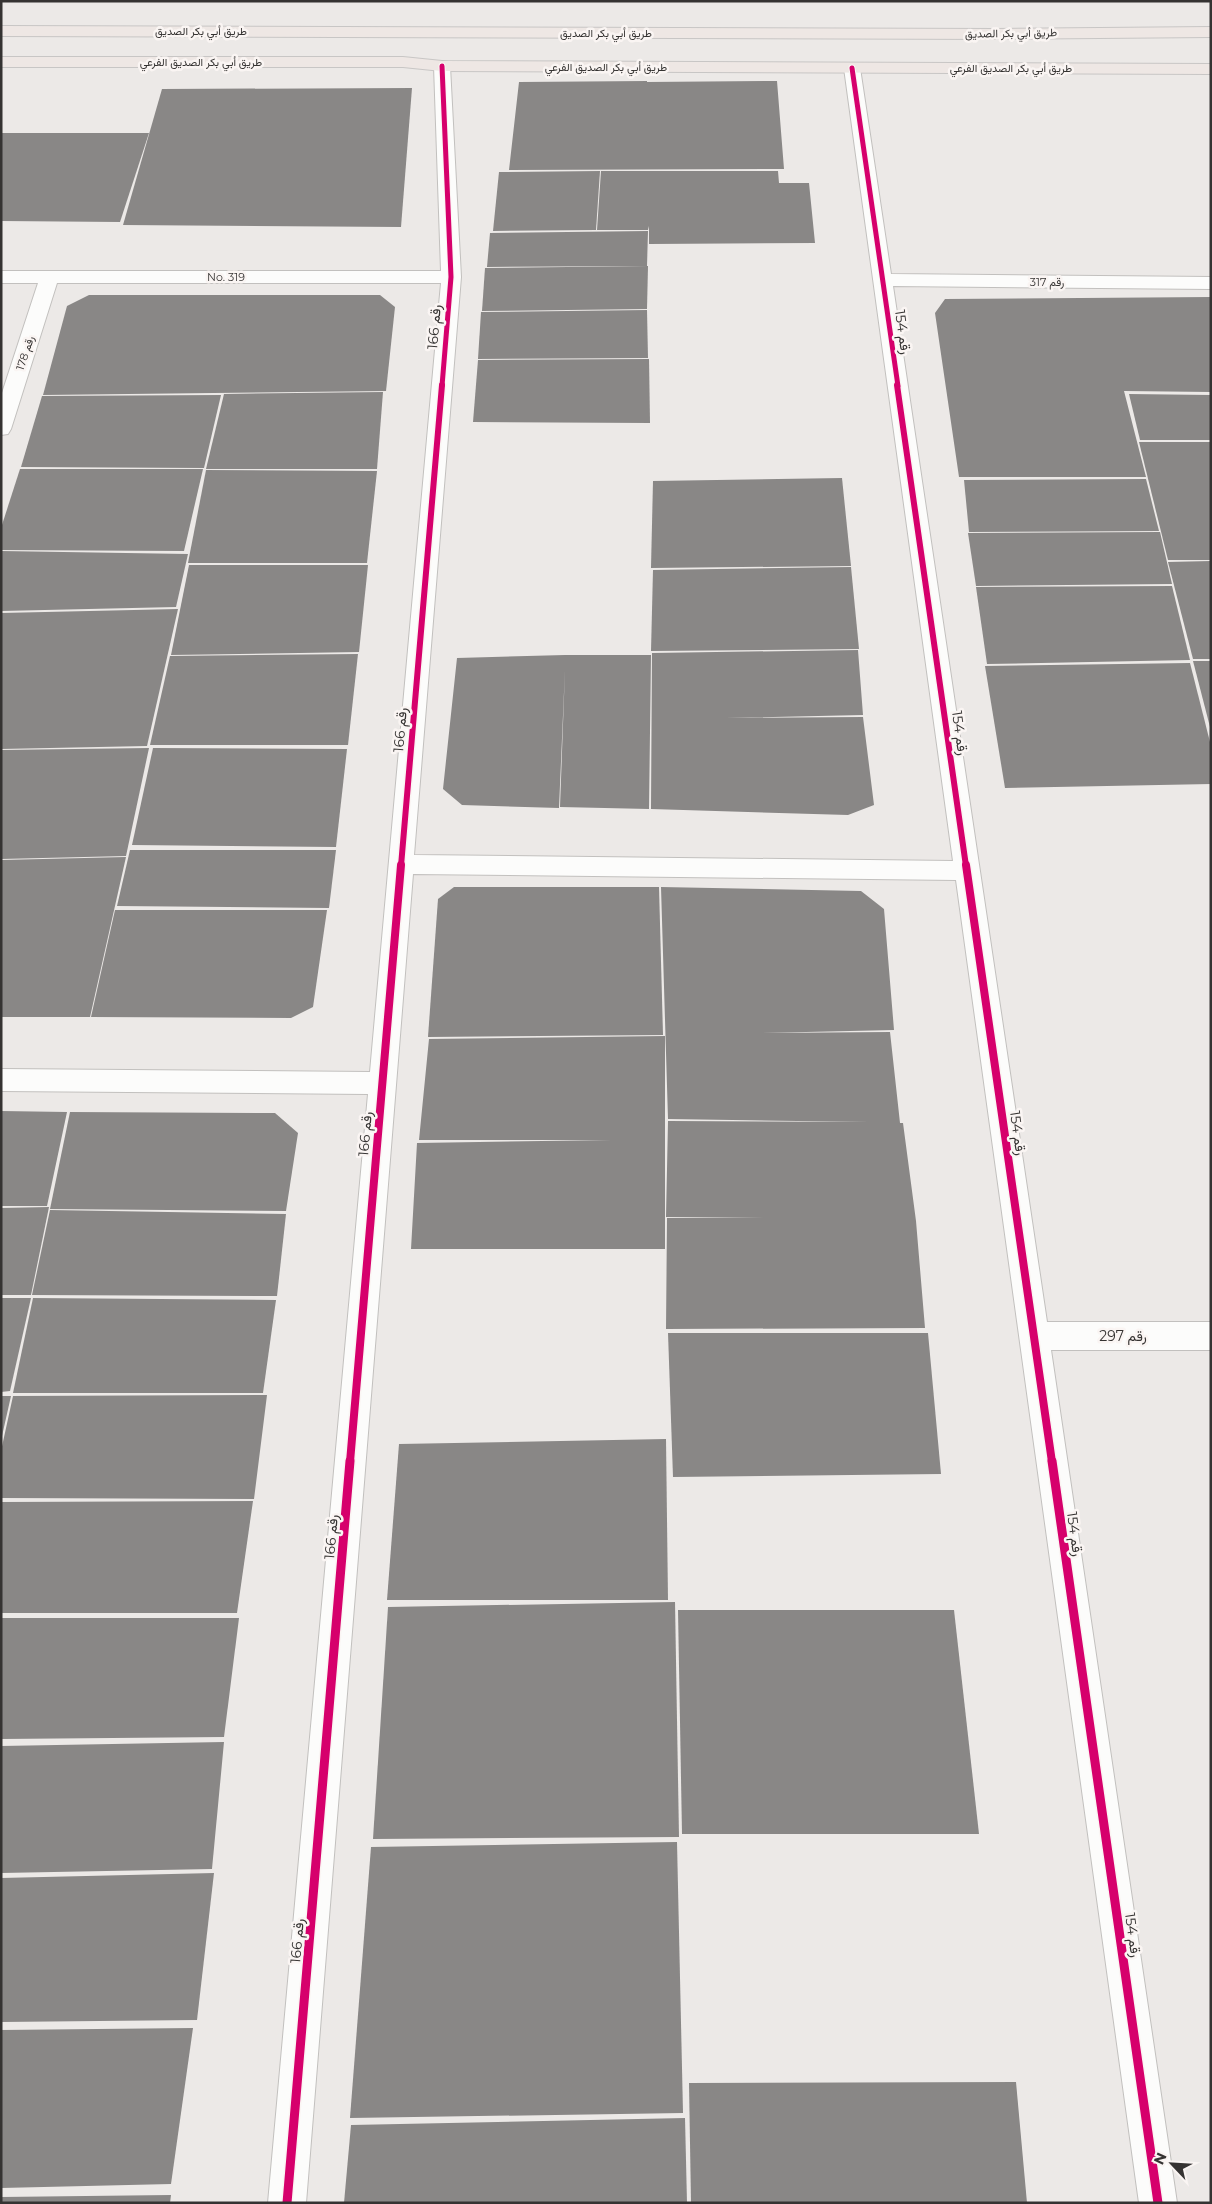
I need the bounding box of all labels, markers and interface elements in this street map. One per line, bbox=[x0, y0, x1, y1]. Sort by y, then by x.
street label: طريق أبي بكر الصديق bbox=[155, 24, 247, 41]
street label: طريق أبي بكر الصديق bbox=[965, 25, 1057, 44]
street label: طريق أبي بكر الصديق bbox=[560, 26, 652, 43]
street label: طريق أبي بكر الصديق الفرعي bbox=[140, 55, 262, 72]
street label: طريق أبي بكر الصديق الفرعي bbox=[545, 60, 667, 77]
street label: طريق أبي بكر الصديق الفرعي bbox=[950, 61, 1072, 78]
street label: No. 319 bbox=[207, 270, 245, 284]
street label: رقم 317 bbox=[1030, 275, 1065, 290]
street label: رقم 166 bbox=[423, 304, 445, 350]
street label: رقم 154 bbox=[891, 308, 915, 356]
street label: رقم 178 bbox=[13, 334, 38, 372]
street label: رقم 166 bbox=[389, 707, 411, 753]
street label: رقم 154 bbox=[948, 709, 972, 757]
street label: رقم 154 bbox=[1006, 1109, 1030, 1157]
street label: رقم 166 bbox=[354, 1111, 376, 1157]
street label: رقم 297 bbox=[1099, 1327, 1147, 1345]
street label: رقم 154 bbox=[1063, 1510, 1087, 1558]
street label: رقم 166 bbox=[320, 1514, 342, 1560]
street label: رقم 154 bbox=[1121, 1911, 1145, 1959]
street label: رقم 166 bbox=[286, 1918, 308, 1964]
north arrow bbox=[1147, 2139, 1197, 2189]
text: N bbox=[1150, 2150, 1171, 2167]

